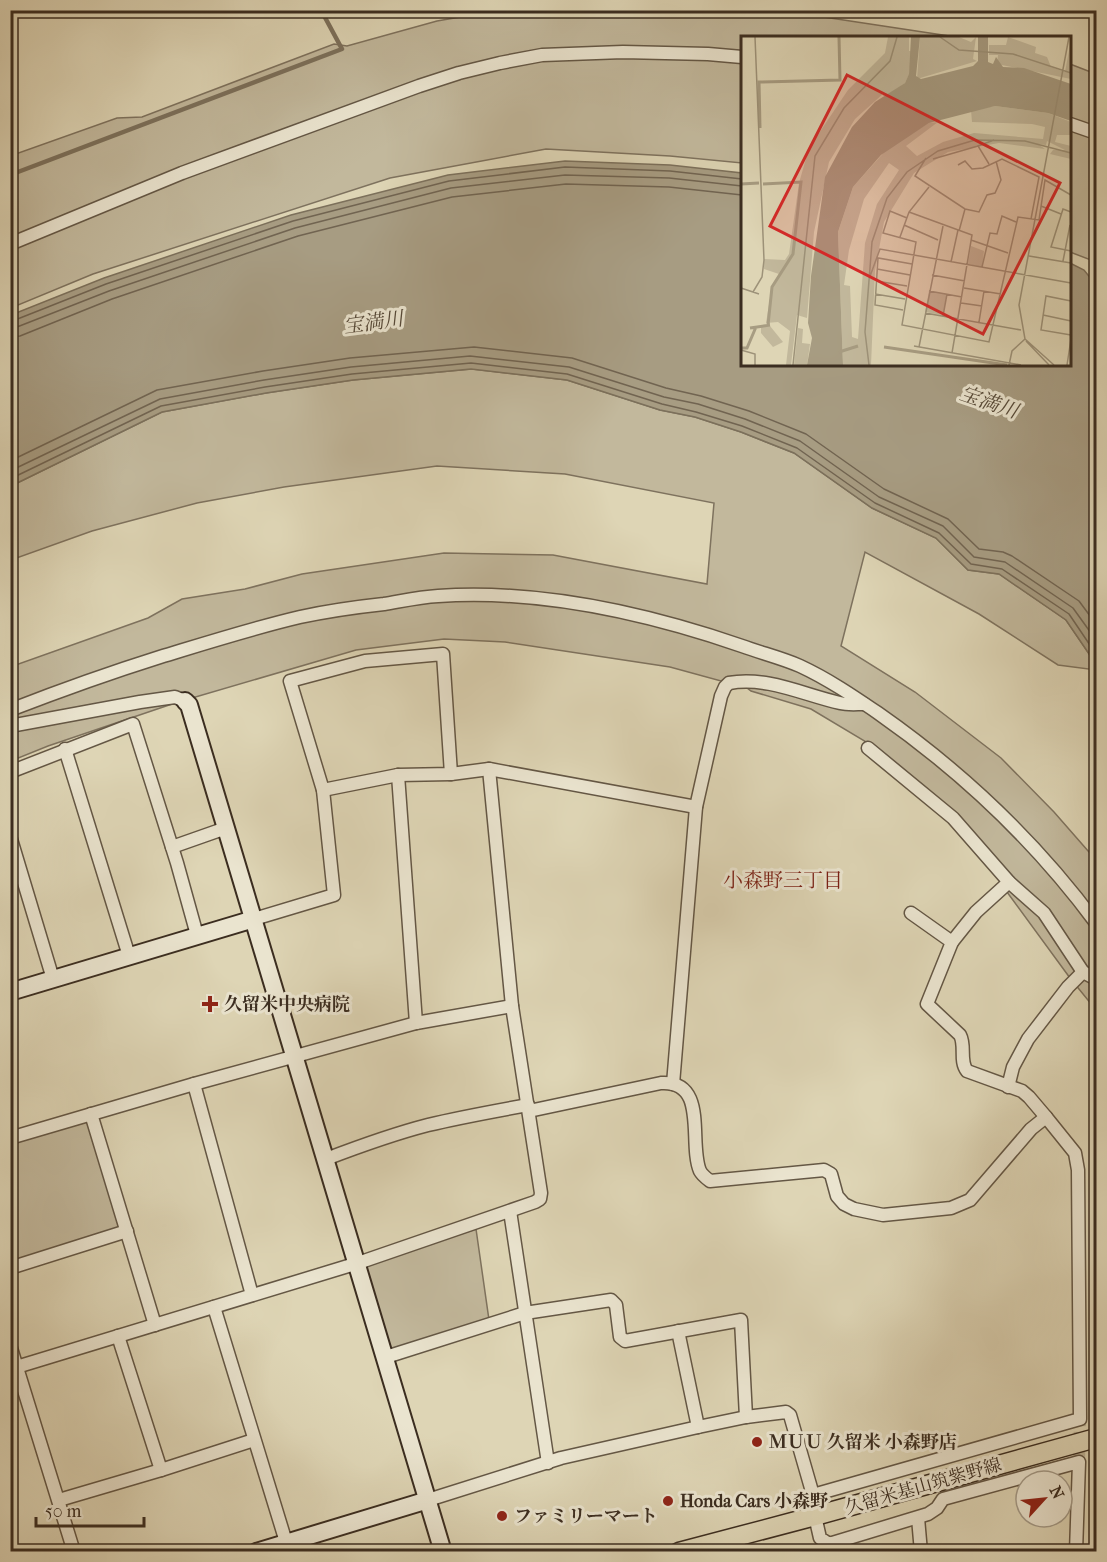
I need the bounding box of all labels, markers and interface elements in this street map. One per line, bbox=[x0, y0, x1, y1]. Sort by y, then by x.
inset map bbox=[741, 36, 1071, 366]
water label: 宝満川 bbox=[342, 307, 406, 338]
water label: 宝満川 bbox=[957, 382, 1023, 424]
district label: 小森野三丁目 bbox=[723, 869, 843, 892]
place label: 久留米中央病院 bbox=[224, 994, 350, 1015]
marker: 久留米中央病院 bbox=[201, 995, 219, 1013]
place label: ＭＵＵ 久留米 小森野店 bbox=[769, 1432, 957, 1453]
marker: ＭＵＵ 久留米 小森野店 bbox=[750, 1435, 764, 1449]
street label: 久留米基山筑紫野線 bbox=[842, 1454, 1004, 1519]
north arrow bbox=[1014, 1469, 1074, 1529]
text: N bbox=[1046, 1483, 1069, 1503]
scale bar bbox=[36, 1490, 144, 1528]
place label: Honda Cars 小森野 bbox=[680, 1491, 829, 1512]
marker: Honda Cars 小森野 bbox=[661, 1494, 675, 1508]
text: 50 m bbox=[45, 1501, 82, 1522]
place label: ファミリーマート bbox=[514, 1506, 658, 1527]
marker: ファミリーマート bbox=[495, 1509, 509, 1523]

